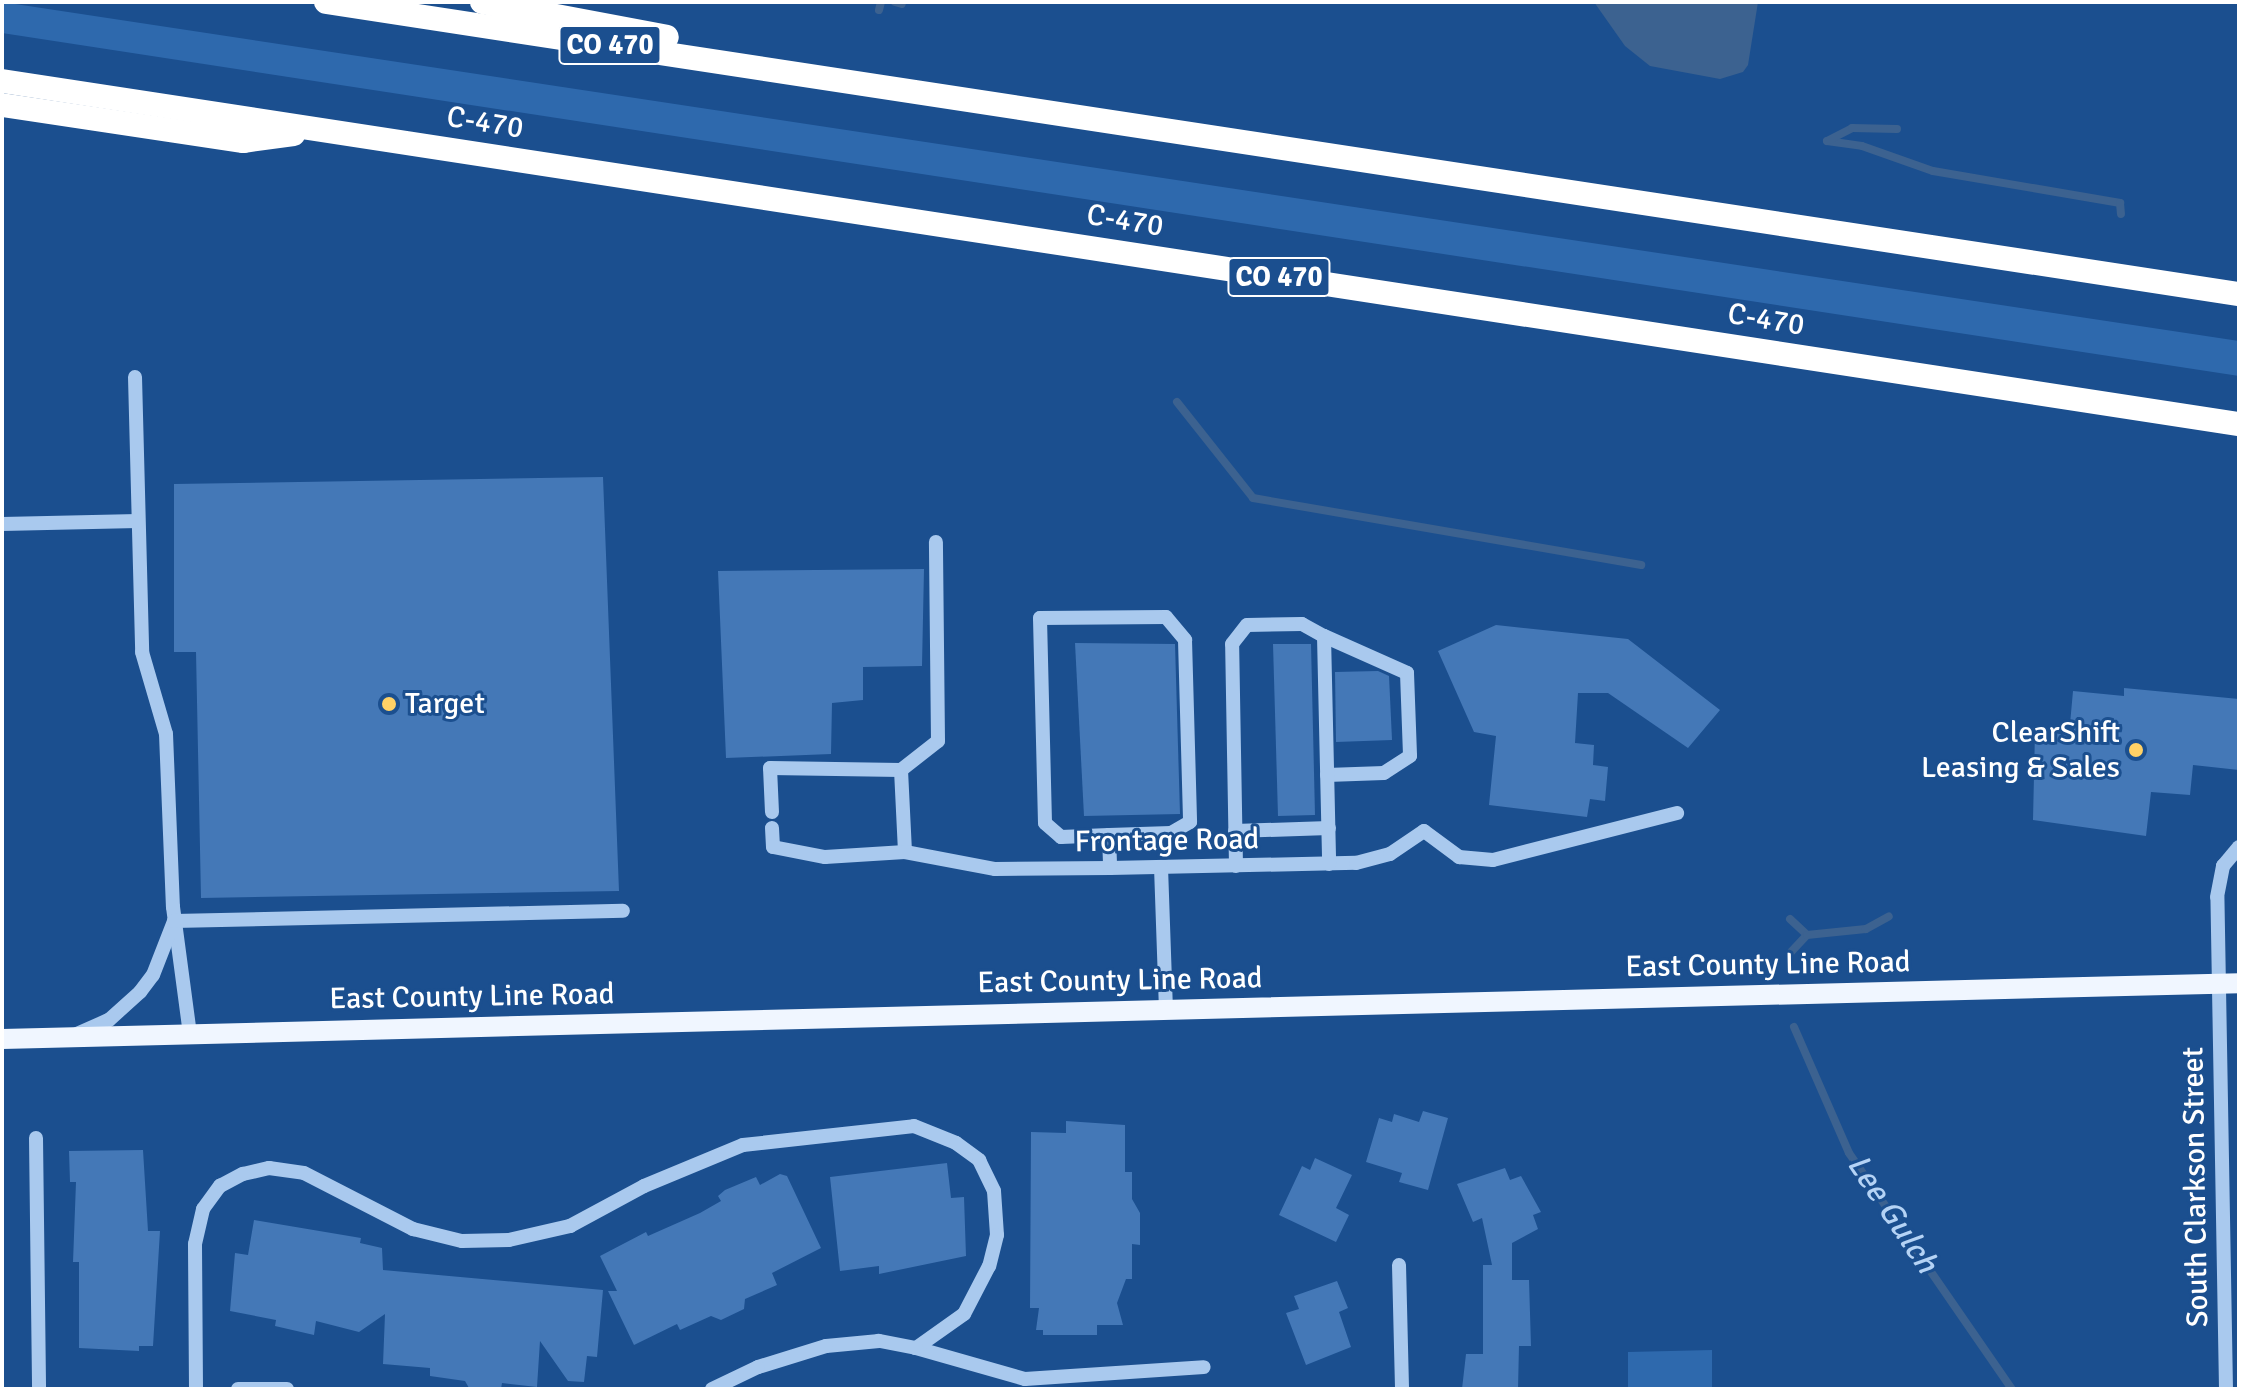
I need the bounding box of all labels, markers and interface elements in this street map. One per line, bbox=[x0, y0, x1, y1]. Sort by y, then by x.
road number: CO 470 bbox=[558, 21, 662, 69]
street label: C-470 bbox=[444, 99, 526, 147]
street label: C-470 bbox=[1084, 197, 1166, 245]
road number: CO 470 bbox=[1227, 253, 1331, 301]
street label: C-470 bbox=[1725, 296, 1807, 344]
place label: Target bbox=[405, 686, 485, 722]
marker: Target bbox=[380, 695, 398, 713]
place label: ClearShift Leasing & Sales bbox=[1921, 715, 2120, 786]
marker: ClearShift Leasing & Sales bbox=[2127, 741, 2145, 759]
street label: Frontage Road bbox=[1074, 821, 1260, 861]
street label: East County Line Road bbox=[1625, 945, 1911, 985]
street label: East County Line Road bbox=[977, 961, 1263, 1001]
street label: East County Line Road bbox=[329, 977, 615, 1017]
street label: South Clarkson Street bbox=[2176, 1047, 2216, 1327]
water label: Lee Gulch bbox=[1838, 1147, 1946, 1281]

